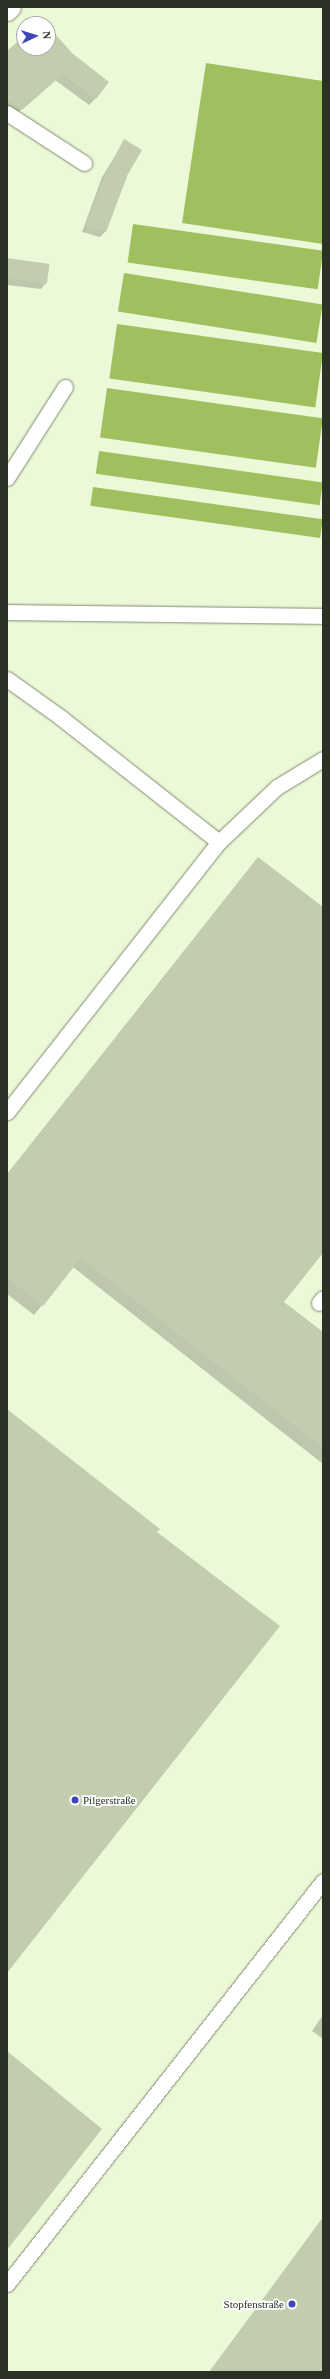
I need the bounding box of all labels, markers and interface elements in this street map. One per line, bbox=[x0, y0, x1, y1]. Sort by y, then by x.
north arrow bbox=[16, 16, 56, 56]
text: N bbox=[41, 31, 53, 40]
place label: Pilgerstraße bbox=[83, 1793, 136, 1807]
marker: Pilgerstraße bbox=[70, 1795, 80, 1805]
place label: Stopfenstraße bbox=[224, 2297, 284, 2311]
marker: Stopfenstraße bbox=[287, 2299, 297, 2309]

